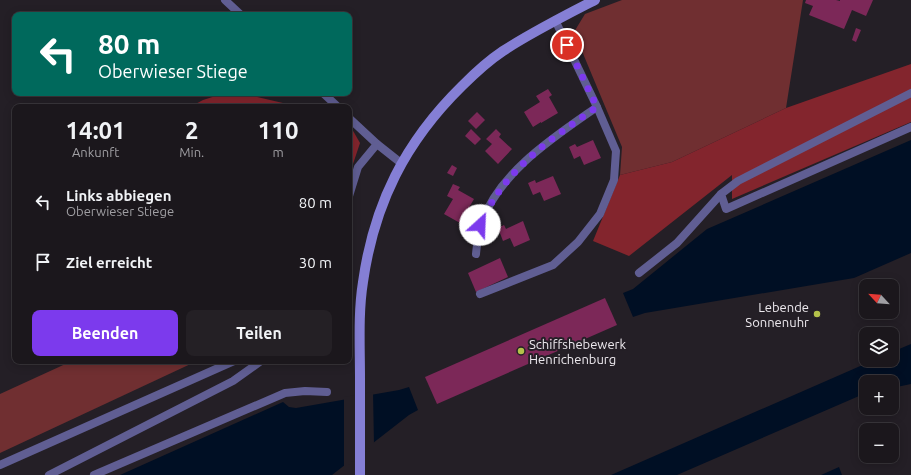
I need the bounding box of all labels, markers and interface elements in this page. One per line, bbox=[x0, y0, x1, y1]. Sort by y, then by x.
icon: left bbox=[32, 28, 84, 80]
text: 80 m bbox=[98, 28, 160, 59]
pin bbox=[550, 28, 584, 62]
icon: arrive bbox=[556, 34, 578, 56]
text: Oberwieser Stiege bbox=[98, 61, 248, 81]
text: 14:01 bbox=[66, 117, 126, 144]
text: 2 bbox=[185, 117, 199, 144]
text: 110 bbox=[258, 117, 298, 144]
text: Ankunft bbox=[72, 145, 119, 159]
text: Min. bbox=[179, 145, 204, 159]
text: m bbox=[273, 145, 284, 159]
text: Links abbiegen bbox=[66, 187, 171, 204]
icon: left bbox=[32, 191, 54, 213]
text: 80 m bbox=[299, 194, 332, 211]
text: Oberwieser Stiege bbox=[66, 204, 174, 218]
position arrow bbox=[459, 204, 501, 246]
icon: arrive bbox=[32, 251, 54, 273]
text: Ziel erreicht bbox=[66, 254, 152, 271]
text: 30 m bbox=[299, 254, 332, 271]
north arrow bbox=[859, 279, 899, 319]
map controls bbox=[859, 279, 899, 463]
place label: Lebende Sonnenuhr bbox=[745, 300, 809, 329]
marker: Lebende Sonnenuhr bbox=[812, 309, 822, 319]
button: Beenden bbox=[32, 310, 178, 356]
button: Teilen bbox=[186, 310, 332, 356]
button: layers bbox=[859, 327, 899, 367]
place label: Schiffshebewerk Henrichenburg bbox=[529, 337, 627, 366]
marker: Schiffshebewerk Henrichenburg bbox=[516, 346, 526, 356]
button: + bbox=[859, 375, 899, 415]
button: − bbox=[859, 423, 899, 463]

